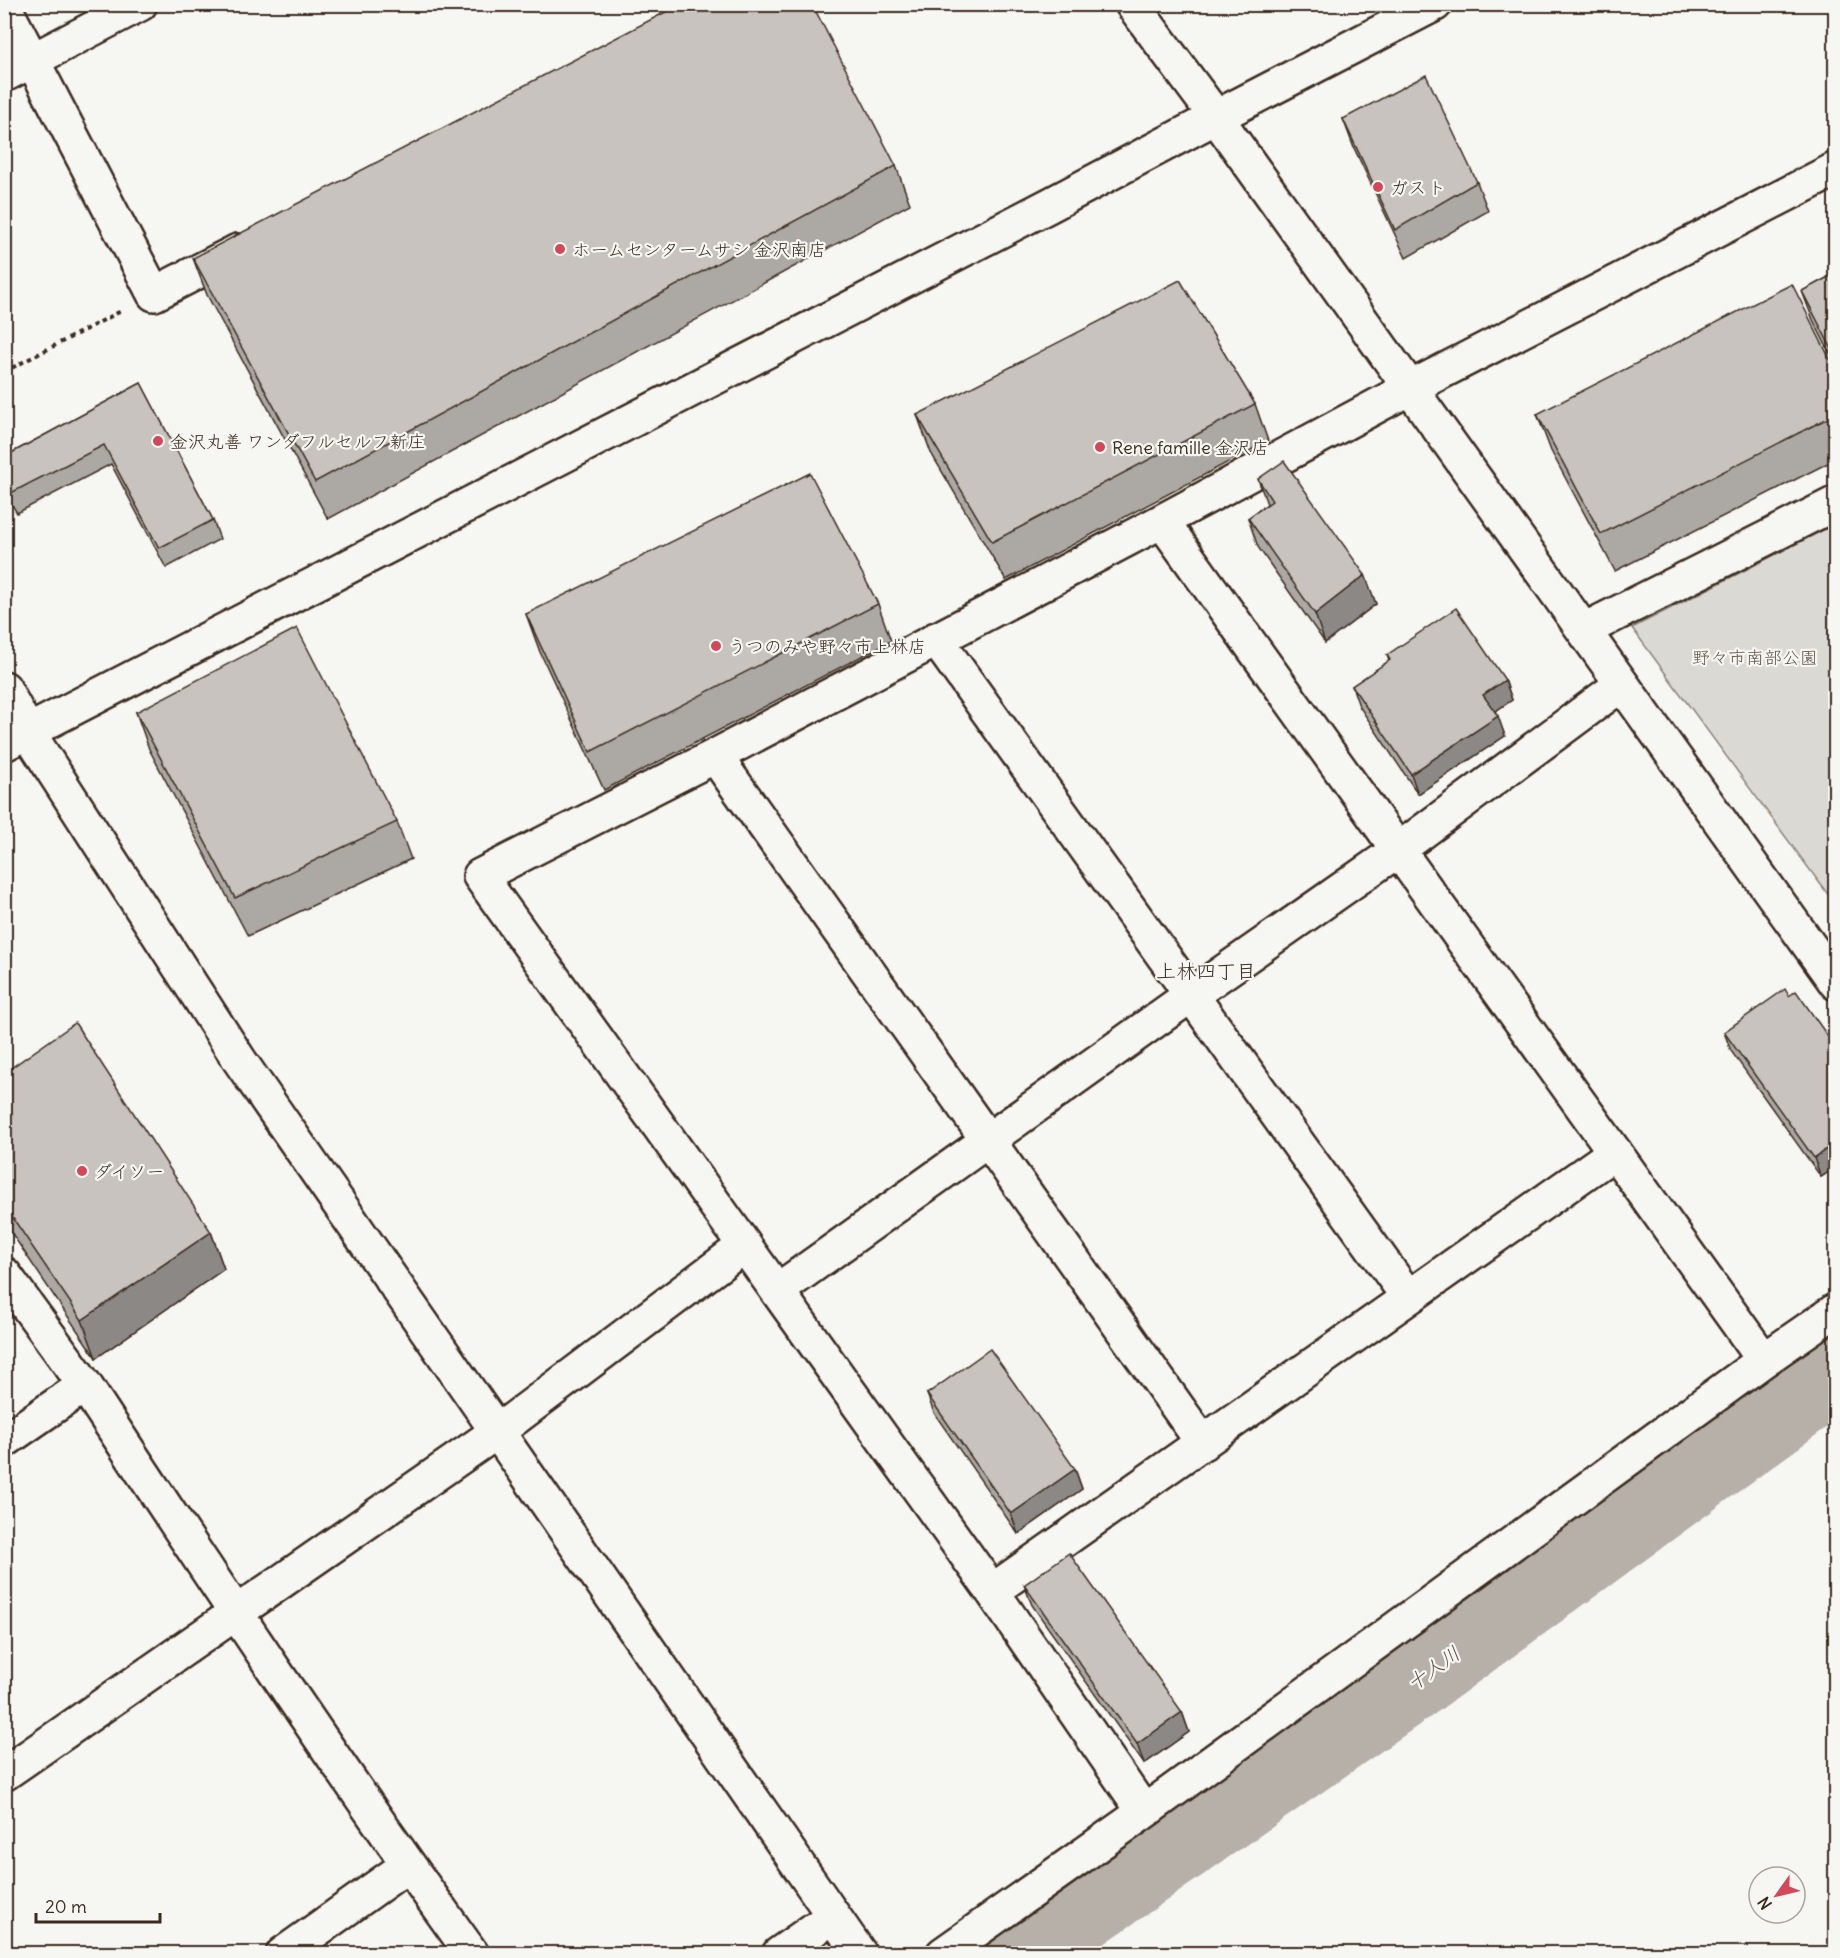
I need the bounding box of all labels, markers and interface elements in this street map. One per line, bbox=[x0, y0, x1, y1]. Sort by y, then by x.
place label: ガスト bbox=[1390, 176, 1446, 199]
marker: ガスト bbox=[1371, 180, 1385, 194]
place label: ホームセンタームサシ 金沢南店 bbox=[572, 238, 826, 261]
marker: ホームセンタームサシ 金沢南店 bbox=[553, 242, 567, 256]
place label: 金沢丸善 ワンダフルセルフ新庄 bbox=[170, 430, 426, 453]
marker: 金沢丸善 ワンダフルセルフ新庄 bbox=[151, 434, 165, 448]
place label: Rene famille 金沢店 bbox=[1112, 436, 1269, 459]
marker: Rene famille 金沢店 bbox=[1093, 440, 1107, 454]
place label: うつのみや野々市上林店 bbox=[728, 635, 926, 658]
marker: うつのみや野々市上林店 bbox=[709, 639, 723, 653]
park label: 野々市南部公園 bbox=[1692, 646, 1818, 669]
district label: 上林四丁目 bbox=[1156, 958, 1256, 983]
place label: ダイソー bbox=[94, 1160, 164, 1183]
marker: ダイソー bbox=[75, 1164, 89, 1178]
water label: 十人川 bbox=[1401, 1640, 1465, 1696]
north arrow bbox=[1747, 1865, 1807, 1925]
scale bar bbox=[36, 1886, 160, 1924]
text: N bbox=[1753, 1893, 1776, 1914]
text: 20 m bbox=[45, 1895, 87, 1918]

